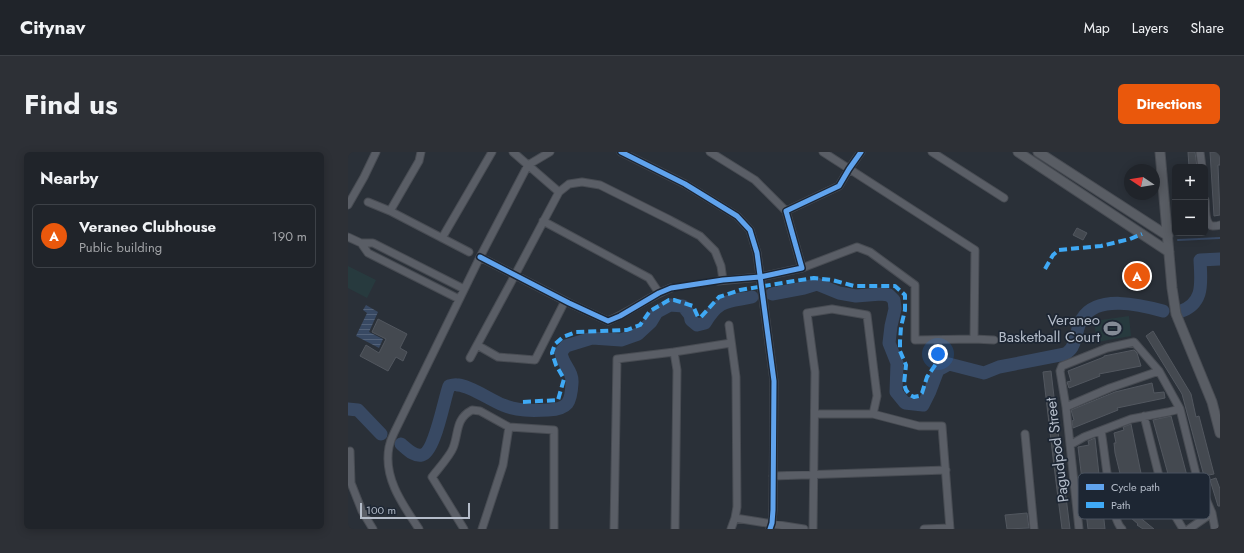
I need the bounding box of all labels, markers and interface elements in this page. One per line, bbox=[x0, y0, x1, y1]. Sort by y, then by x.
text: Citynav bbox=[20, 14, 86, 41]
text: Map bbox=[1084, 18, 1110, 38]
text: Layers bbox=[1132, 18, 1168, 38]
text: Share bbox=[1190, 18, 1224, 38]
text: Find us bbox=[24, 84, 118, 125]
button: Directions bbox=[1118, 84, 1220, 124]
north arrow bbox=[1124, 164, 1160, 200]
map controls bbox=[1172, 164, 1208, 236]
button: + bbox=[1172, 164, 1208, 200]
text: Nearby bbox=[40, 166, 98, 190]
button: − bbox=[1172, 200, 1208, 236]
text: Veraneo Clubhouse bbox=[79, 216, 216, 238]
text: A bbox=[49, 227, 59, 246]
text: 190 m bbox=[272, 227, 307, 246]
text: Public building bbox=[79, 238, 162, 257]
pin: A bbox=[1124, 261, 1150, 291]
place label: Veraneo Basketball Court bbox=[998, 309, 1100, 348]
sports icon: Veraneo Basketball Court bbox=[1103, 319, 1123, 339]
your location bbox=[928, 344, 948, 364]
street label: Pagudpod Street bbox=[1040, 396, 1074, 504]
legend bbox=[1078, 473, 1210, 519]
text: Cycle path bbox=[1111, 479, 1160, 495]
text: Path bbox=[1111, 497, 1130, 513]
scale bar bbox=[360, 501, 470, 520]
text: 100 m bbox=[366, 502, 396, 518]

